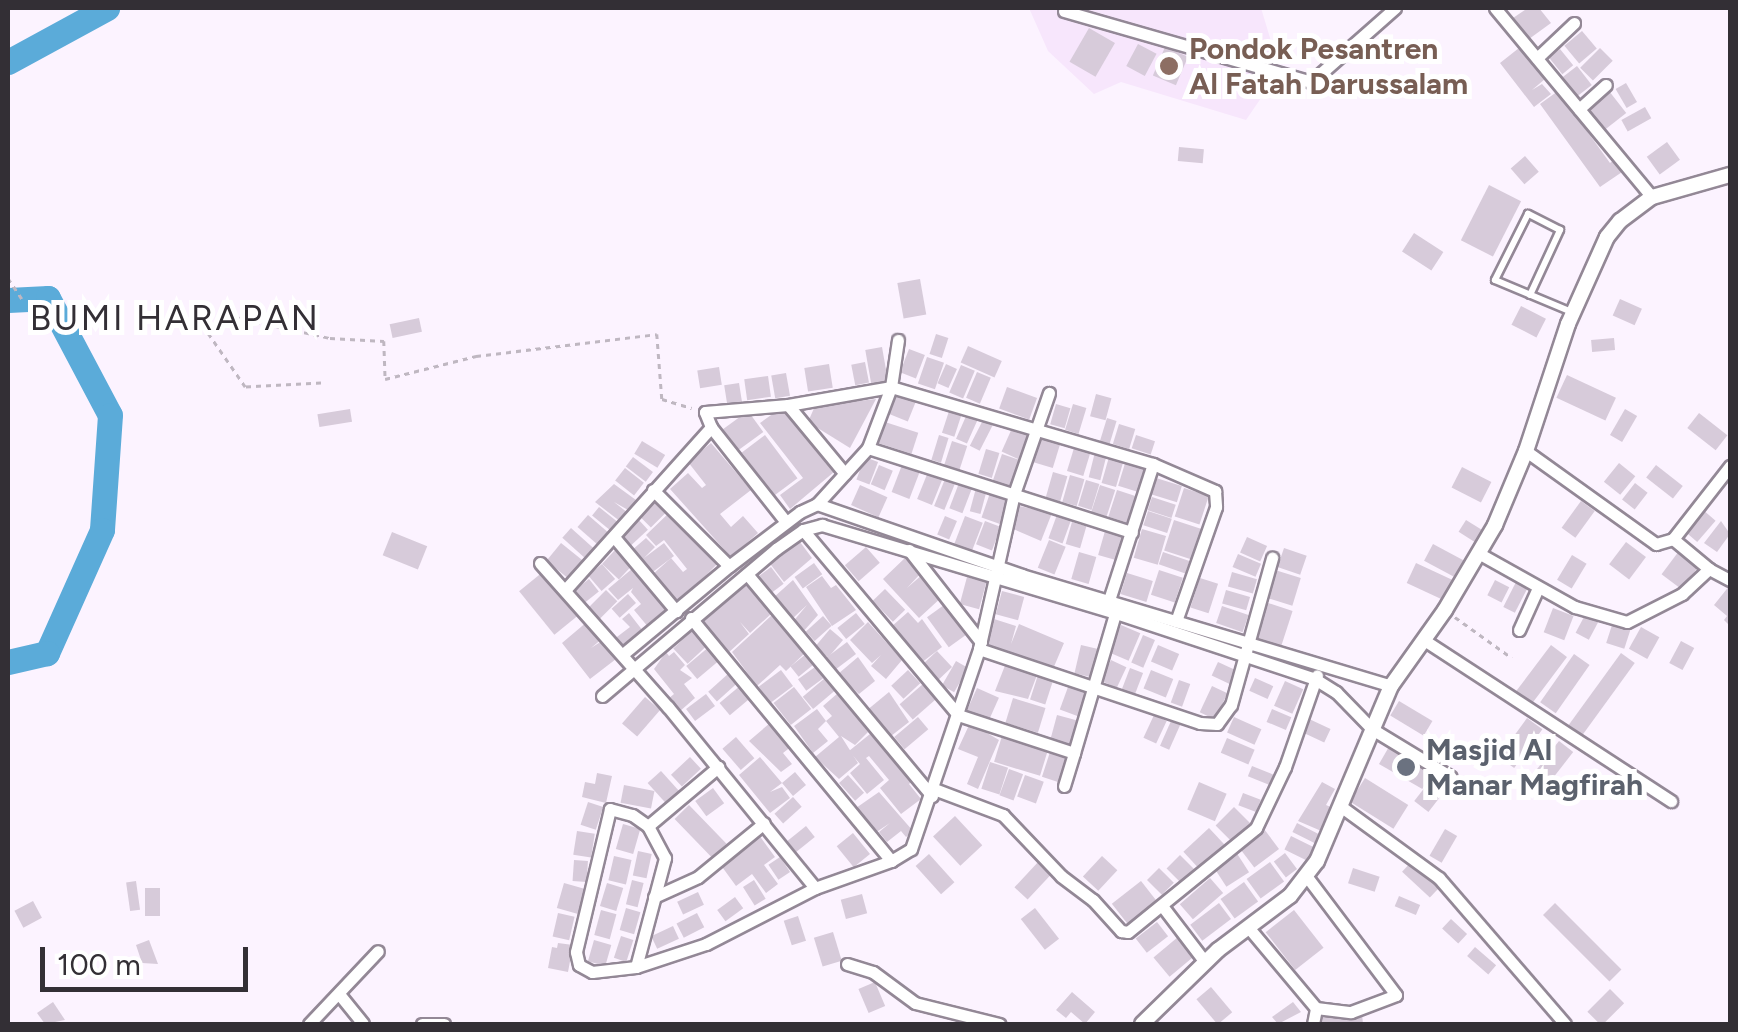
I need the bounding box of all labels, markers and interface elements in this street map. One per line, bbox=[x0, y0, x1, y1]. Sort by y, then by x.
place label: Pondok Pesantren Al Fatah Darussalam bbox=[1189, 31, 1468, 102]
marker: Pondok Pesantren Al Fatah Darussalam bbox=[1158, 55, 1180, 77]
district label: BUMI HARAPAN bbox=[30, 297, 320, 339]
place label: Masjid Al Manar Magfirah bbox=[1426, 732, 1643, 802]
marker: Masjid Al Manar Magfirah bbox=[1395, 756, 1417, 778]
scale bar bbox=[45, 927, 252, 989]
text: 100 m bbox=[57, 946, 141, 983]

